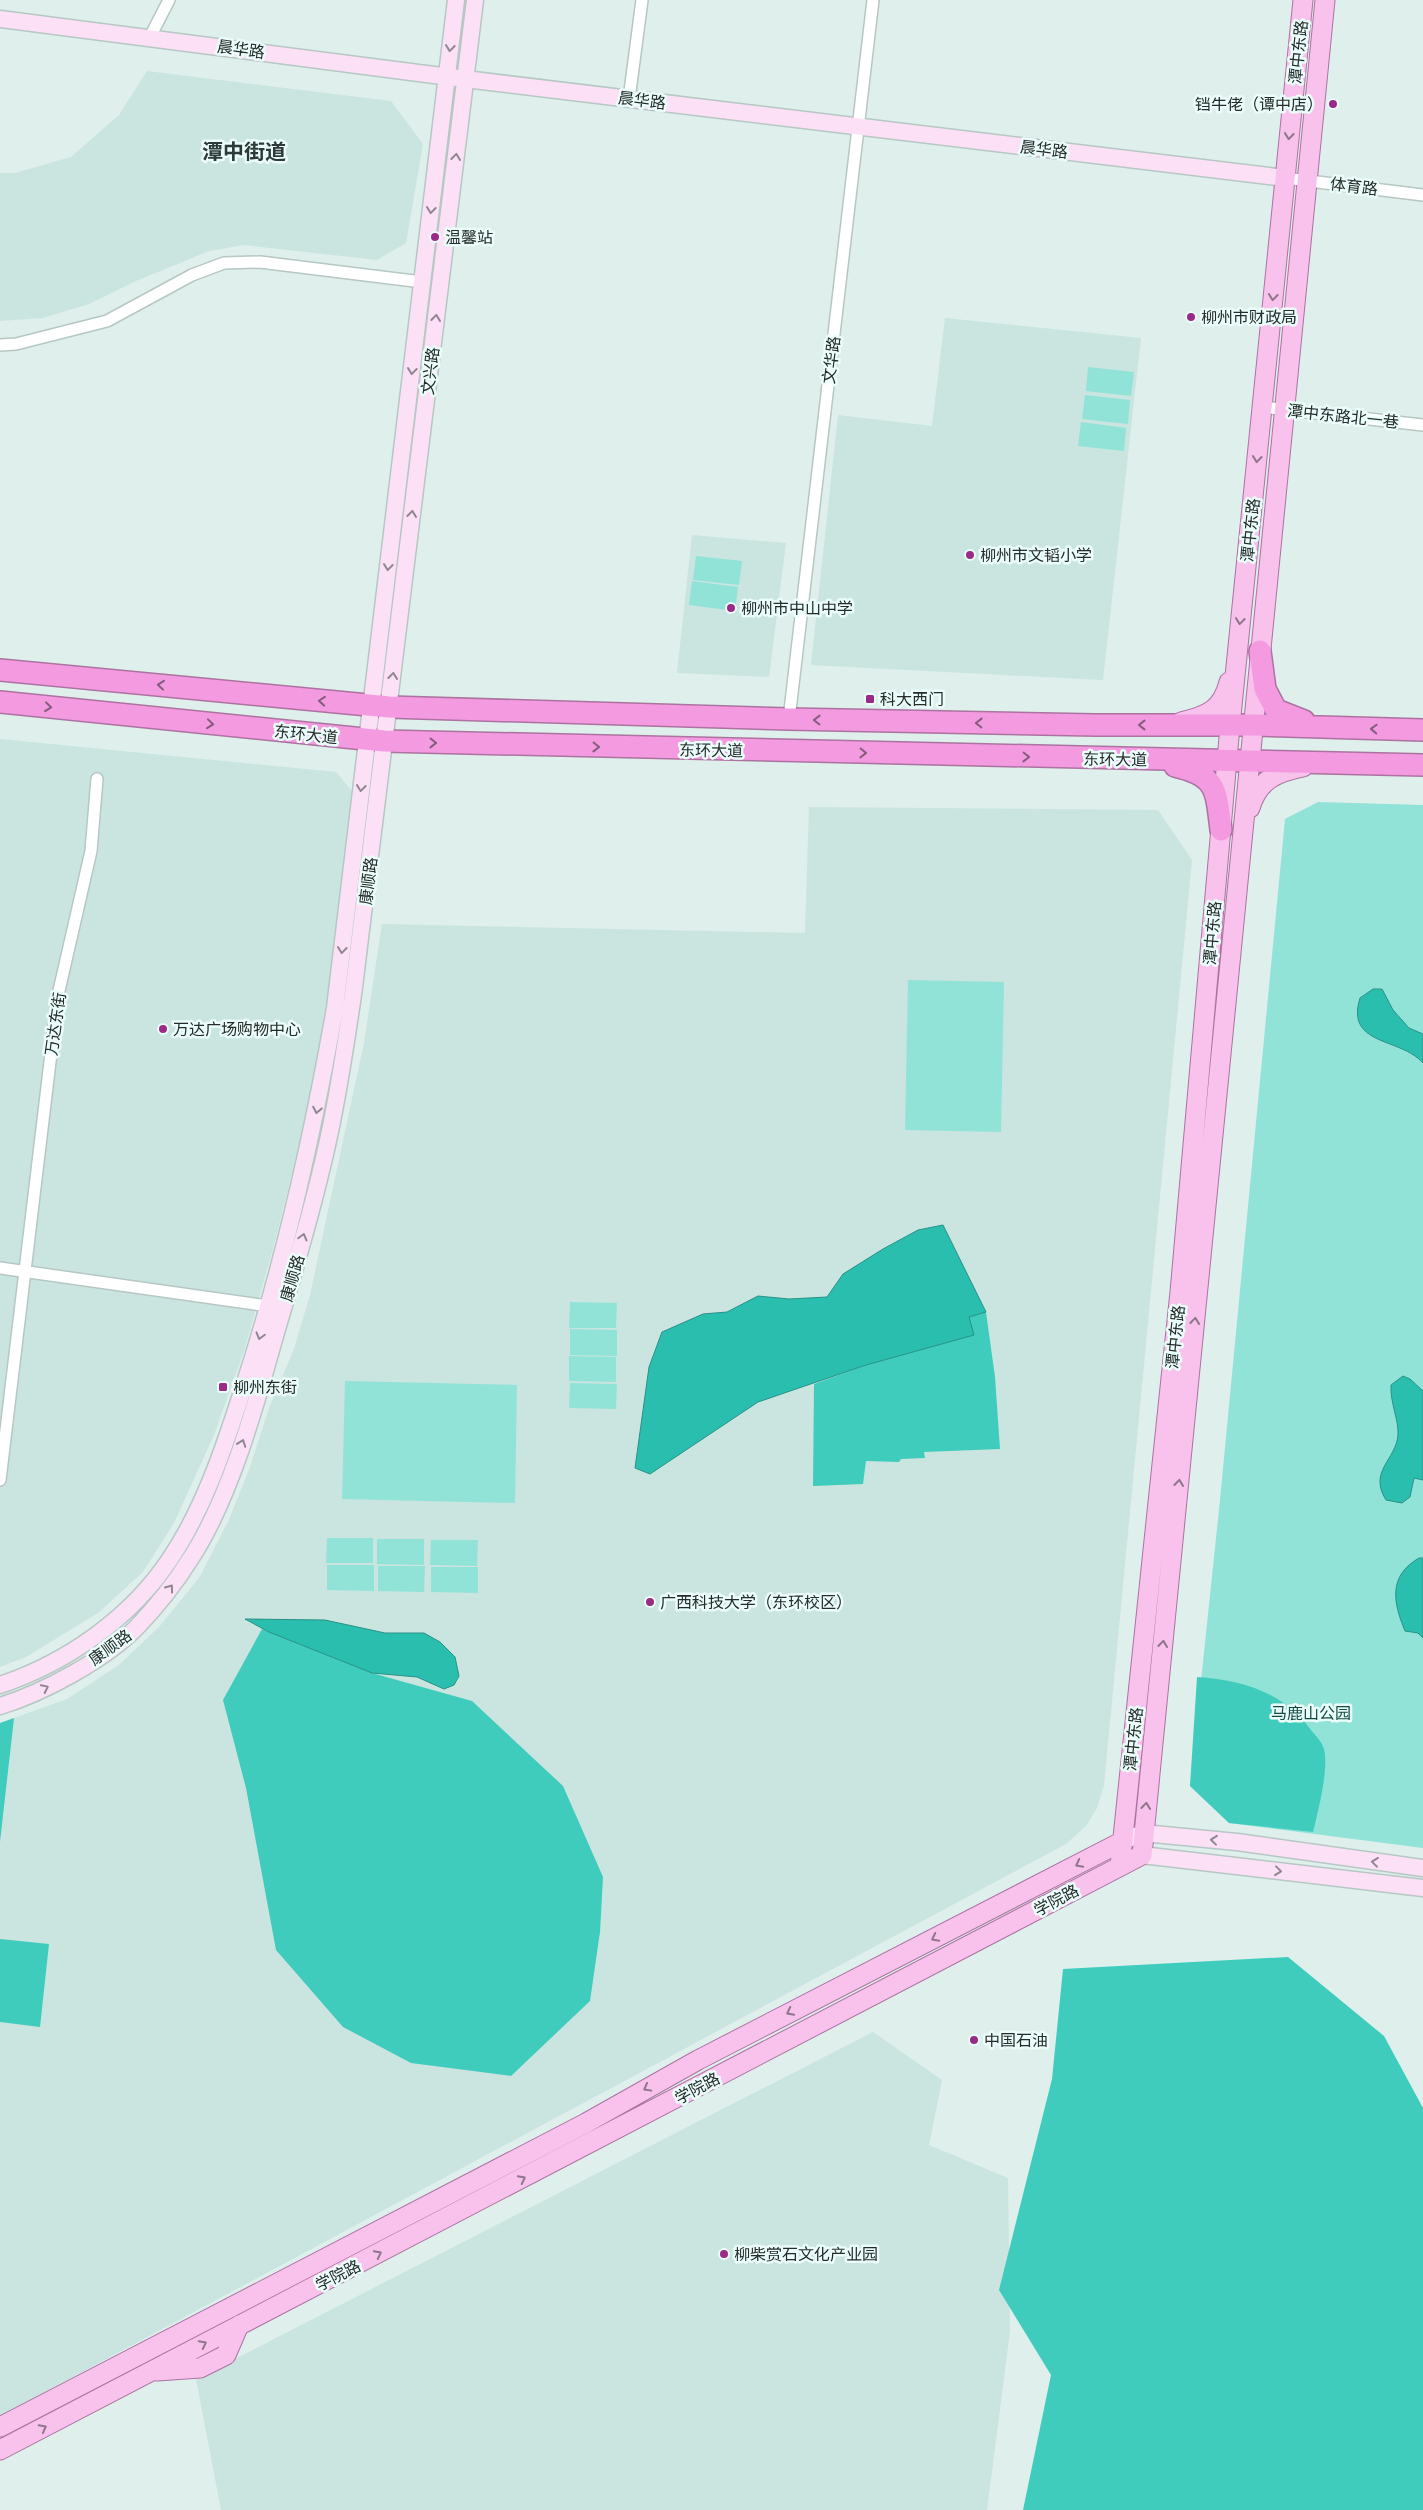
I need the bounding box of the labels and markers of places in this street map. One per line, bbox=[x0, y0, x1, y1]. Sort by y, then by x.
place label: 铛牛佬（谭中店） bbox=[1195, 95, 1323, 114]
marker: 铛牛佬（谭中店） bbox=[1327, 98, 1339, 110]
place label: 温馨站 bbox=[445, 228, 493, 247]
marker: 温馨站 bbox=[429, 231, 441, 243]
place label: 柳州市财政局 bbox=[1201, 308, 1297, 327]
marker: 柳州市财政局 bbox=[1185, 311, 1197, 323]
place label: 柳州市文韬小学 bbox=[980, 546, 1092, 565]
marker: 柳州市文韬小学 bbox=[964, 549, 976, 561]
place label: 柳州市中山中学 bbox=[741, 599, 853, 618]
marker: 柳州市中山中学 bbox=[725, 602, 737, 614]
place label: 科大西门 bbox=[880, 690, 944, 709]
marker: 科大西门 bbox=[864, 693, 876, 705]
place label: 万达广场购物中心 bbox=[173, 1020, 301, 1039]
marker: 万达广场购物中心 bbox=[157, 1023, 169, 1035]
place label: 柳州东街 bbox=[233, 1378, 297, 1397]
marker: 柳州东街 bbox=[217, 1381, 229, 1393]
place label: 广西科技大学（东环校区） bbox=[660, 1593, 852, 1612]
marker: 广西科技大学（东环校区） bbox=[644, 1596, 656, 1608]
place label: 中国石油 bbox=[984, 2031, 1048, 2050]
marker: 中国石油 bbox=[968, 2034, 980, 2046]
place label: 柳柴赏石文化产业园 bbox=[734, 2245, 878, 2264]
marker: 柳柴赏石文化产业园 bbox=[718, 2248, 730, 2260]

